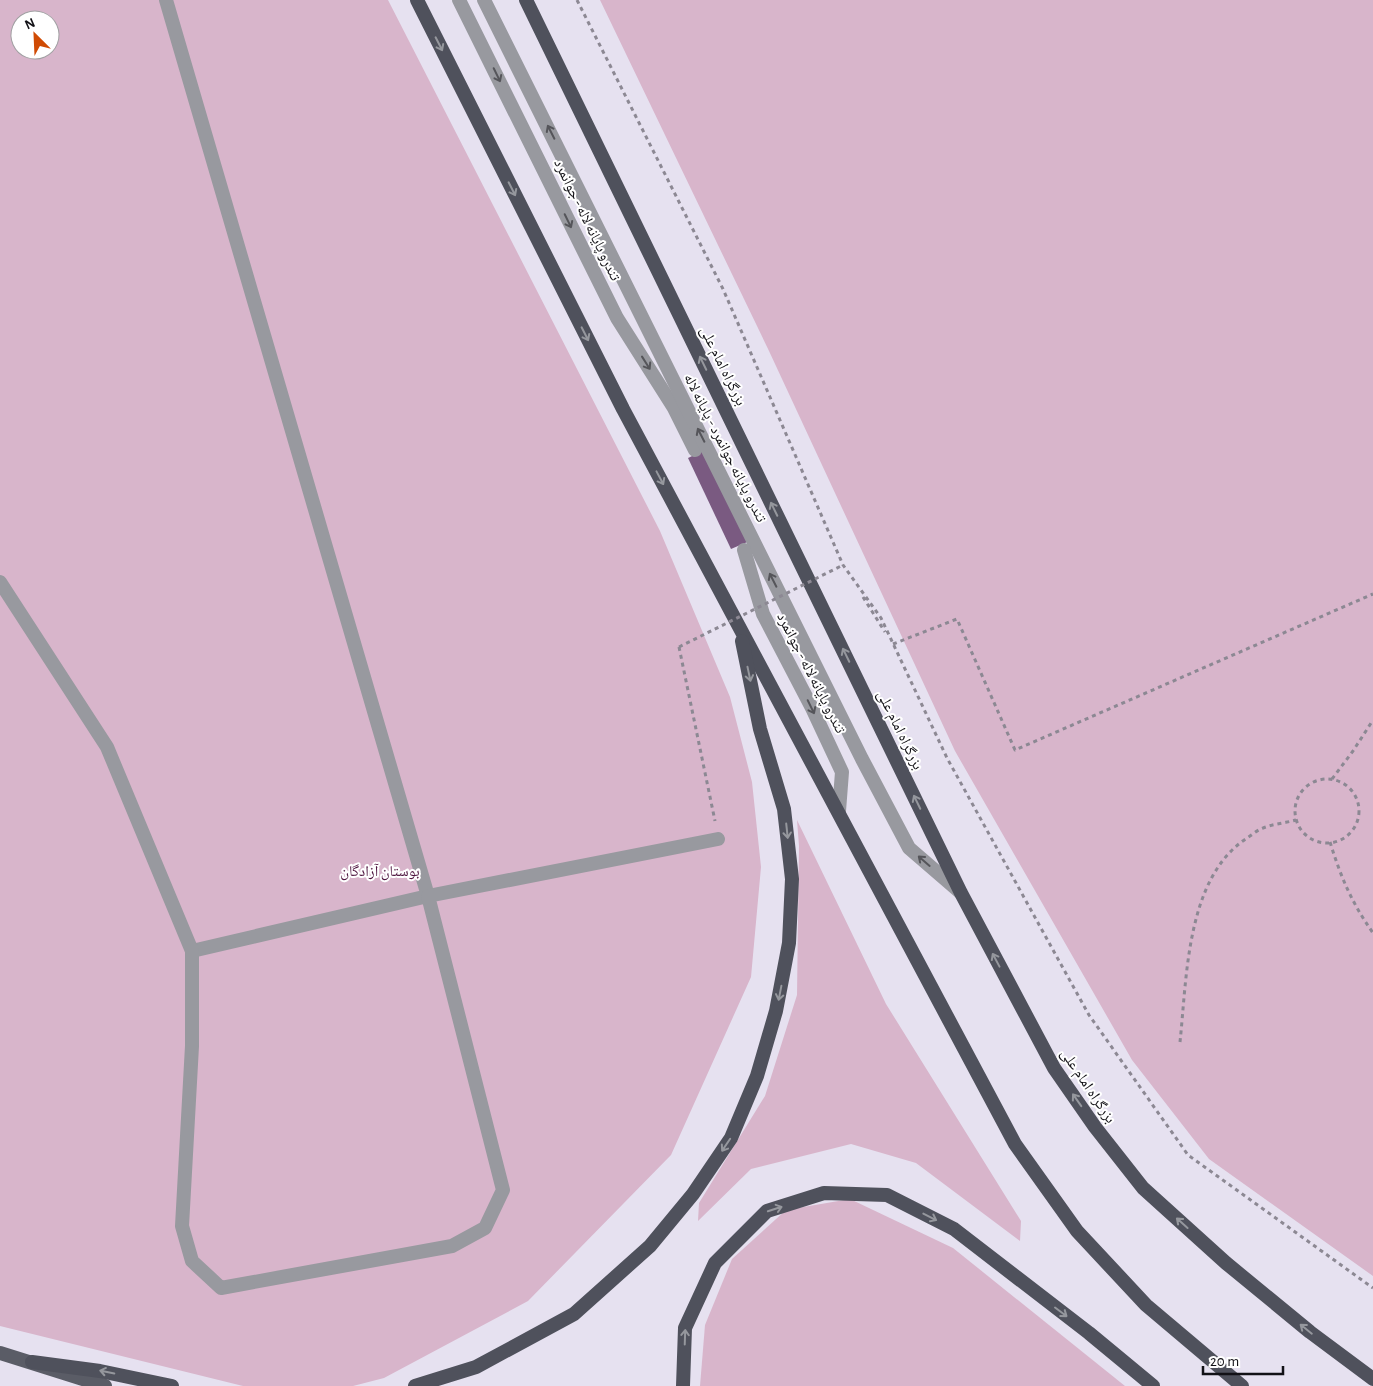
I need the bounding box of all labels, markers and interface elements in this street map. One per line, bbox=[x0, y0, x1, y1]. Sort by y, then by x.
north arrow bbox=[10, 10, 60, 60]
text: N bbox=[23, 16, 37, 32]
one-way arrow bbox=[434, 36, 444, 51]
one-way arrow bbox=[492, 67, 502, 82]
one-way arrow bbox=[546, 125, 555, 140]
street label: تندرو پایانه لاله - جوانمرد bbox=[550, 157, 623, 284]
one-way arrow bbox=[507, 181, 517, 196]
one-way arrow bbox=[564, 213, 573, 228]
street label: بزرگراه امام علی bbox=[696, 324, 749, 409]
one-way arrow bbox=[581, 326, 590, 341]
one-way arrow bbox=[641, 356, 651, 370]
one-way arrow bbox=[698, 356, 707, 371]
street label: تندرو پایانه جوانمرد - پایانه لاله bbox=[680, 371, 769, 526]
one-way arrow bbox=[696, 427, 706, 442]
one-way arrow bbox=[656, 470, 665, 485]
one-way arrow bbox=[769, 502, 779, 517]
one-way arrow bbox=[768, 573, 777, 588]
street label: تندرو پایانه لاله - جوانمرد bbox=[773, 610, 848, 737]
one-way arrow bbox=[840, 648, 850, 663]
one-way arrow bbox=[745, 665, 754, 681]
street label: بزرگراه امام علی bbox=[873, 688, 926, 773]
one-way arrow bbox=[806, 699, 816, 714]
one-way arrow bbox=[911, 794, 921, 809]
one-way arrow bbox=[782, 823, 792, 839]
one-way arrow bbox=[918, 855, 931, 866]
park label: بوستان آزادگان bbox=[340, 863, 420, 881]
one-way arrow bbox=[991, 952, 1001, 967]
one-way arrow bbox=[774, 984, 784, 1000]
street label: بزرگراه امام علی bbox=[1056, 1046, 1118, 1127]
one-way arrow bbox=[1072, 1094, 1082, 1108]
one-way arrow bbox=[721, 1138, 731, 1152]
one-way arrow bbox=[766, 1203, 782, 1213]
one-way arrow bbox=[922, 1212, 937, 1222]
one-way arrow bbox=[1176, 1217, 1189, 1229]
one-way arrow bbox=[1054, 1307, 1068, 1317]
one-way arrow bbox=[1300, 1323, 1313, 1334]
one-way arrow bbox=[680, 1330, 690, 1346]
scale bar bbox=[1203, 1344, 1283, 1376]
text: 20 m bbox=[1210, 1354, 1239, 1369]
one-way arrow bbox=[100, 1367, 116, 1376]

